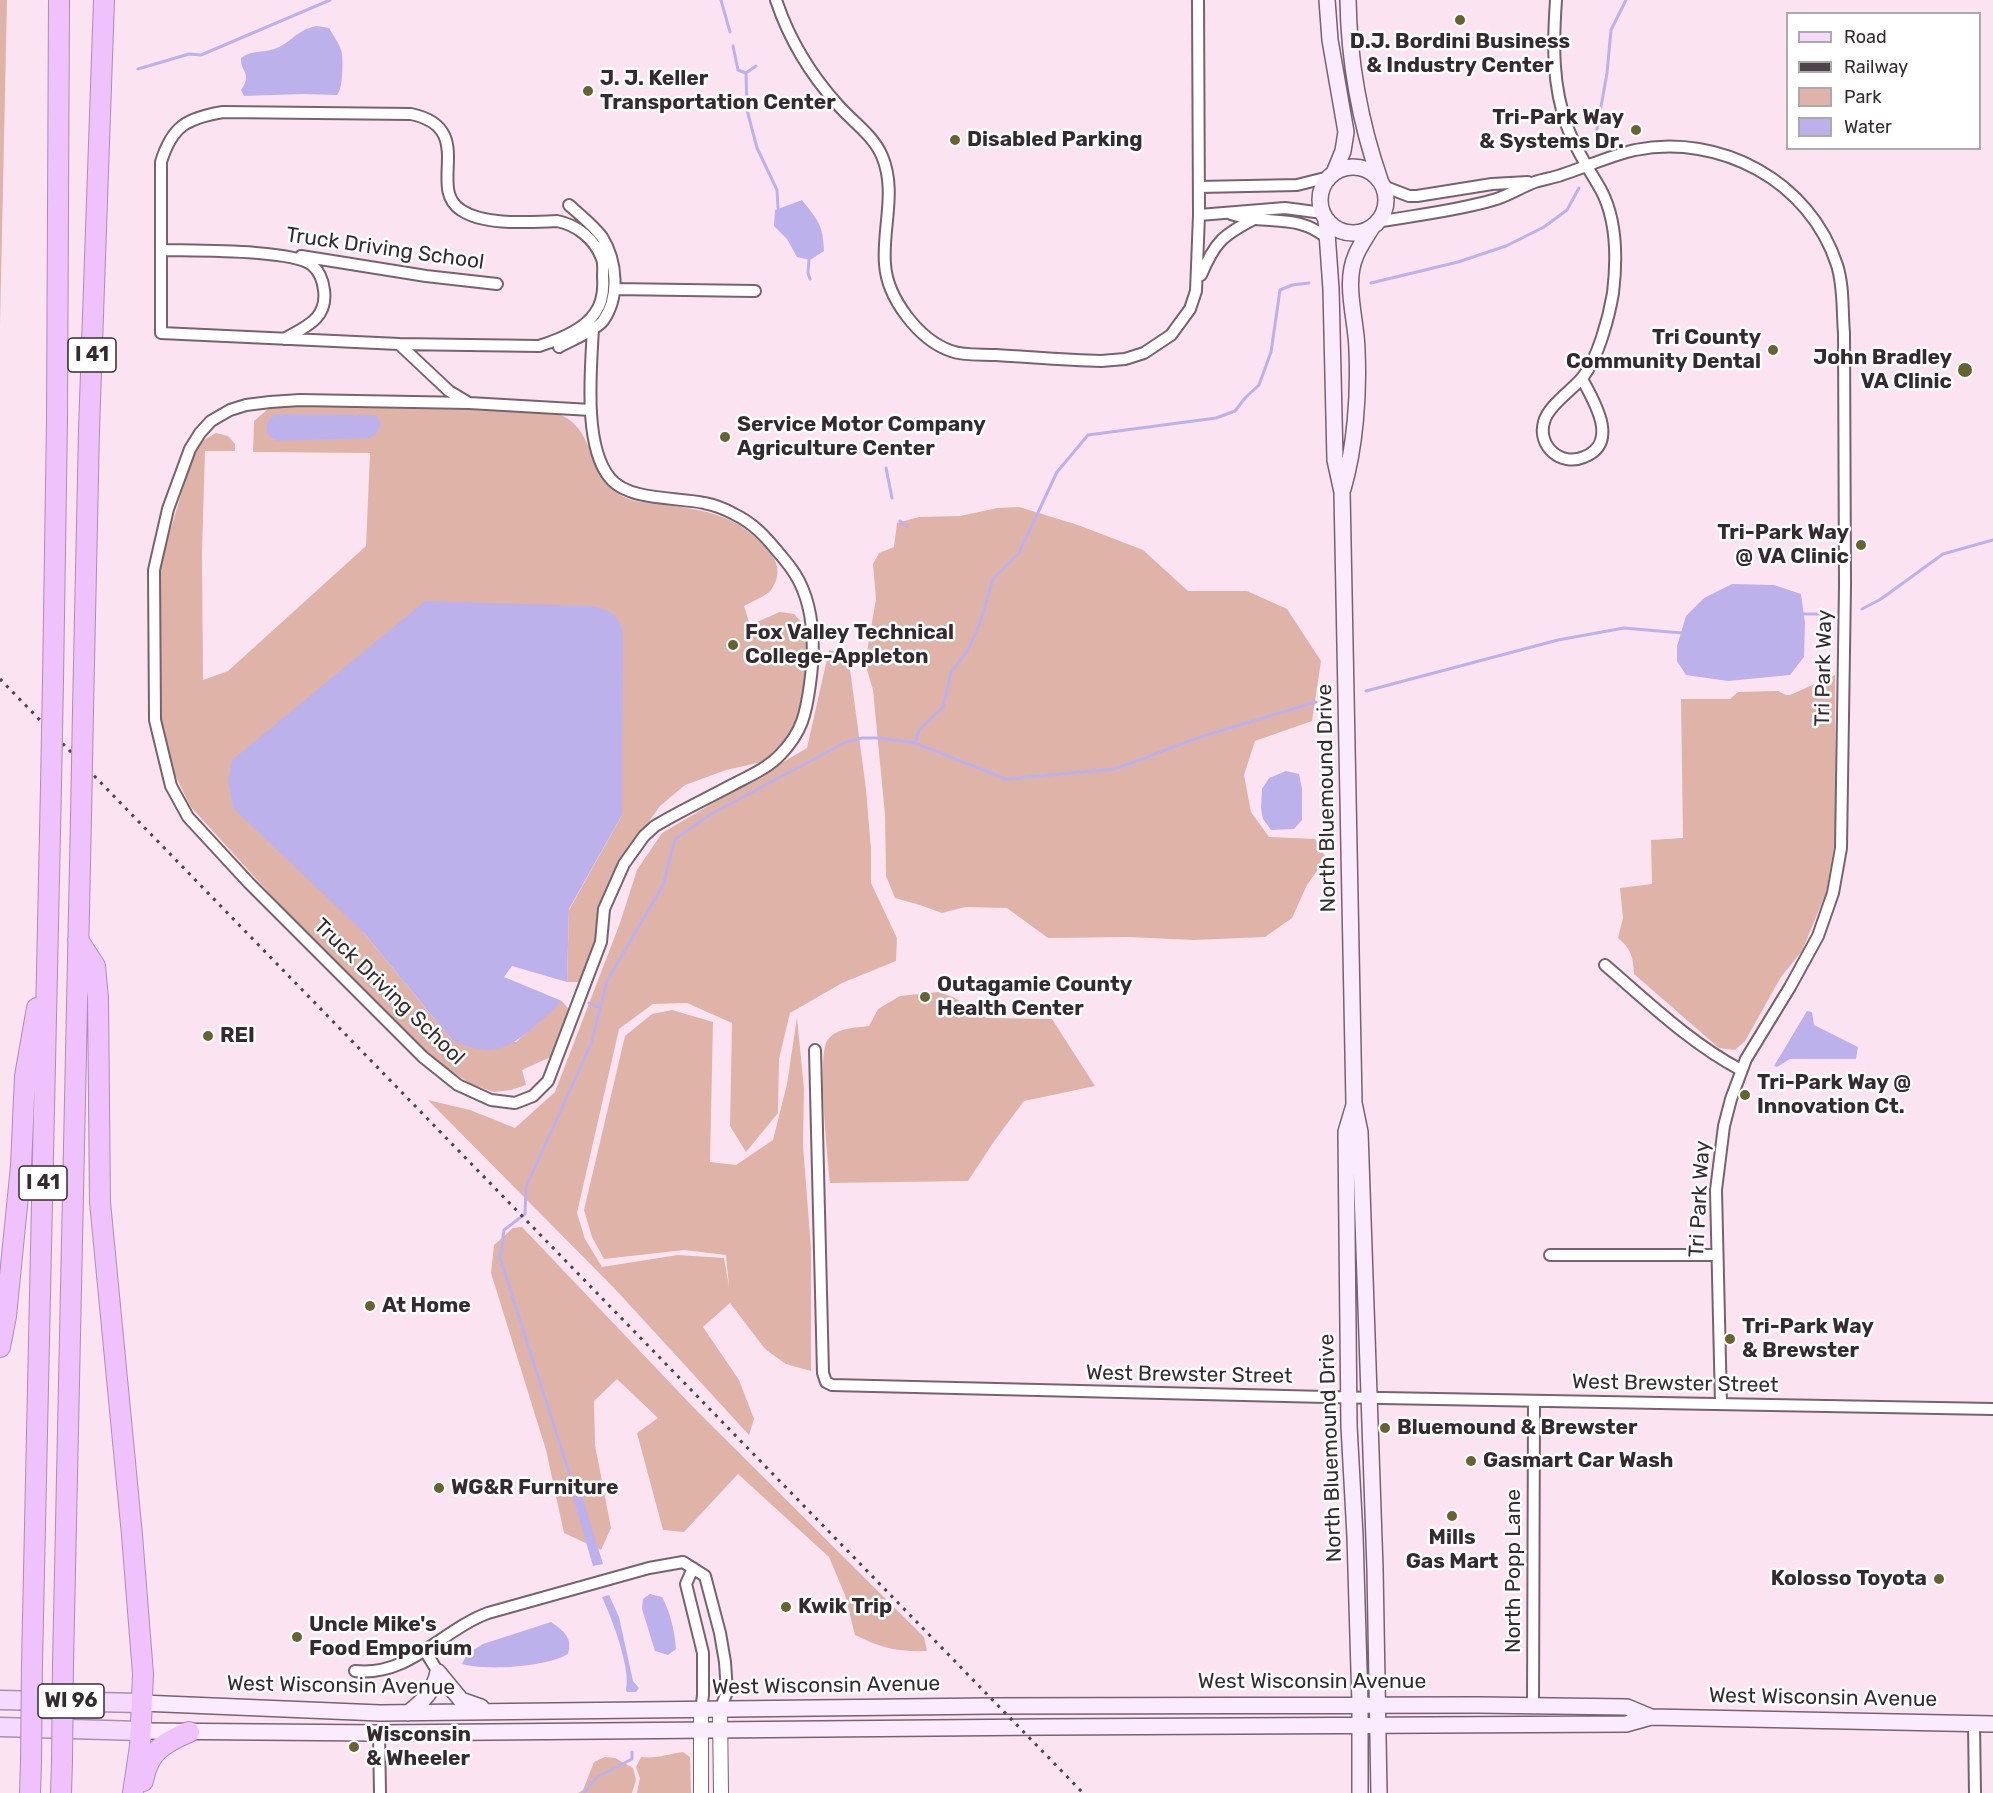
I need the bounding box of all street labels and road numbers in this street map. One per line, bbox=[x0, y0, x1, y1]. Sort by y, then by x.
street label: Truck Driving School bbox=[284, 223, 486, 275]
road number: I 41 bbox=[68, 338, 116, 372]
street label: Tri Park Way bbox=[1810, 609, 1838, 727]
street label: North Bluemound Drive bbox=[1312, 684, 1342, 912]
street label: Truck Driving School bbox=[308, 913, 470, 1071]
street label: Tri Park Way bbox=[1684, 1140, 1716, 1258]
road number: I 41 bbox=[19, 1166, 67, 1200]
street label: North Bluemound Drive bbox=[1314, 1333, 1348, 1563]
street label: West Brewster Street bbox=[1086, 1361, 1292, 1389]
street label: West Brewster Street bbox=[1572, 1370, 1778, 1398]
street label: North Popp Lane bbox=[1501, 1489, 1527, 1653]
street label: West Wisconsin Avenue bbox=[1198, 1669, 1426, 1695]
street label: West Wisconsin Avenue bbox=[227, 1671, 455, 1701]
street label: West Wisconsin Avenue bbox=[712, 1671, 940, 1701]
street label: West Wisconsin Avenue bbox=[1709, 1683, 1937, 1713]
road number: WI 96 bbox=[38, 1684, 104, 1718]

